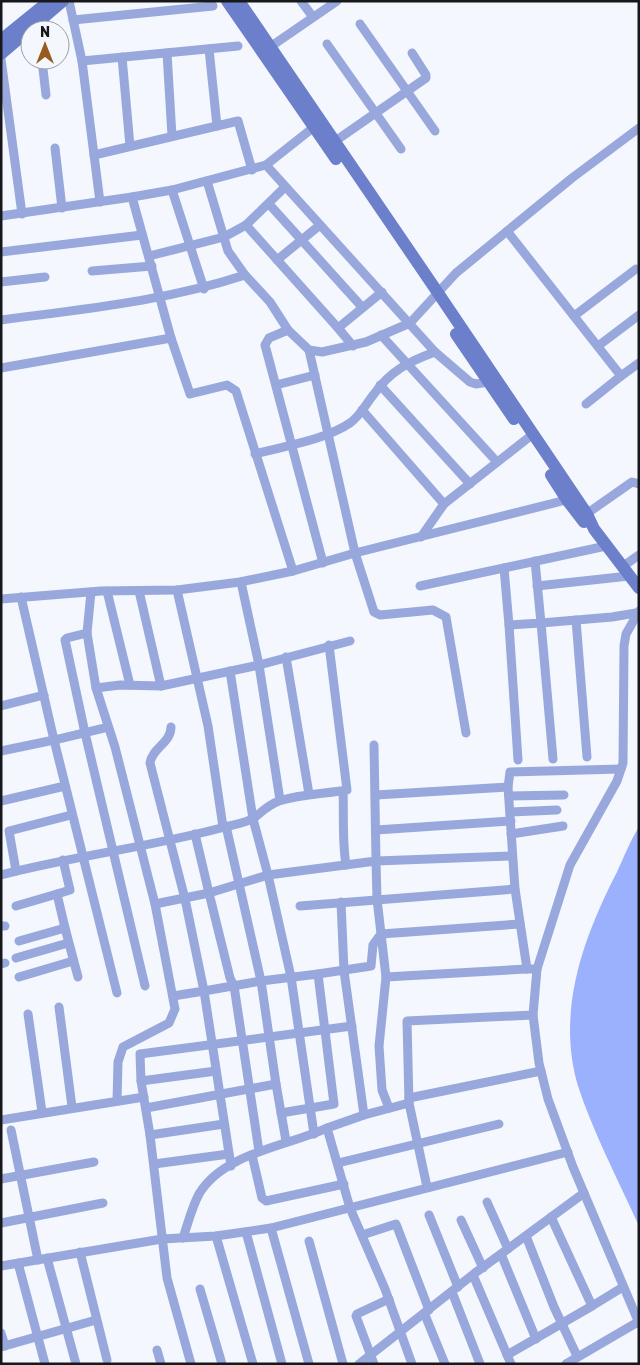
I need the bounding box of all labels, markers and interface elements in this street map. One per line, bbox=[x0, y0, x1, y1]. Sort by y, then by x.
north arrow bbox=[20, 20, 70, 70]
text: N bbox=[40, 24, 50, 41]

